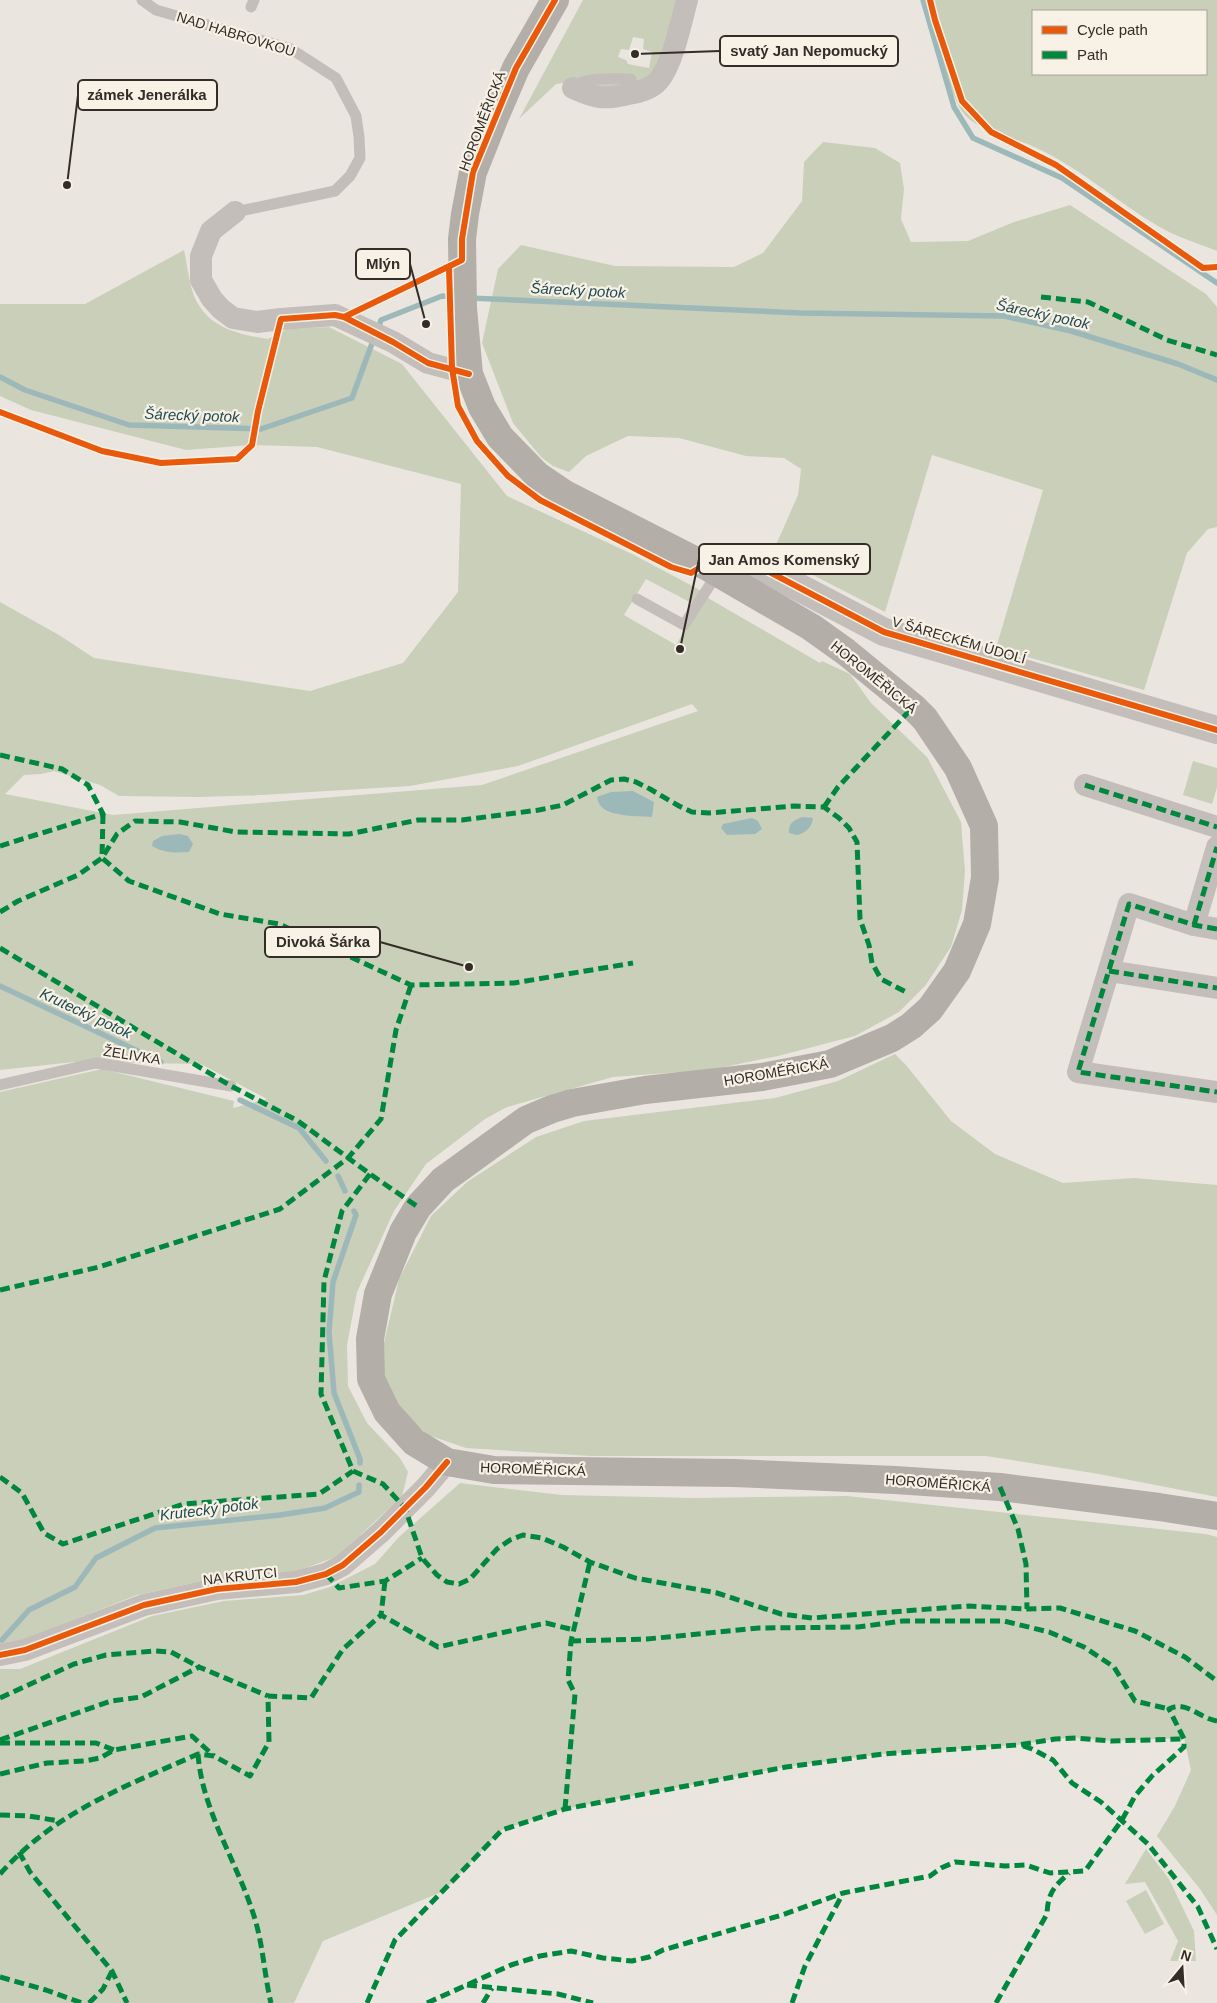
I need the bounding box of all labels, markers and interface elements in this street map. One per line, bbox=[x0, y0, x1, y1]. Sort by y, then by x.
street label: NAD HABROVKOU bbox=[175, 8, 297, 60]
legend bbox=[1032, 10, 1207, 75]
text: Cycle path bbox=[1077, 21, 1148, 38]
callout: svatý Jan Nepomucký bbox=[720, 36, 898, 66]
text: svatý Jan Nepomucký bbox=[730, 42, 888, 59]
text: Path bbox=[1077, 46, 1108, 63]
street label: HOROMĚŘICKÁ bbox=[456, 68, 509, 173]
callout: zámek Jenerálka bbox=[78, 80, 217, 110]
text: zámek Jenerálka bbox=[87, 86, 207, 103]
callout: Mlýn bbox=[356, 249, 410, 279]
text: Mlýn bbox=[366, 255, 400, 272]
water label: Šárecký potok bbox=[530, 279, 627, 301]
water label: Šárecký potok bbox=[995, 296, 1093, 333]
water label: Šárecký potok bbox=[144, 405, 241, 425]
callout: Jan Amos Komenský bbox=[699, 544, 870, 574]
text: Jan Amos Komenský bbox=[708, 551, 860, 568]
street label: V ŠÁRECKÉM ÚDOLÍ bbox=[890, 613, 1028, 667]
street label: HOROMĚŘICKÁ bbox=[828, 637, 921, 717]
callout: Divoká Šárka bbox=[265, 927, 380, 957]
text: Divoká Šárka bbox=[276, 933, 371, 950]
water label: Krutecký potok bbox=[37, 984, 136, 1042]
street label: ŽELIVKA bbox=[102, 1043, 162, 1068]
street label: HOROMĚŘICKÁ bbox=[723, 1055, 830, 1089]
street label: HOROMĚŘICKÁ bbox=[480, 1459, 587, 1479]
street label: HOROMĚŘICKÁ bbox=[885, 1471, 992, 1495]
water label: Krutecký potok bbox=[159, 1494, 261, 1523]
street label: NA KRUTCI bbox=[202, 1564, 278, 1588]
north arrow bbox=[1157, 1943, 1207, 1993]
text: N bbox=[1179, 1946, 1193, 1965]

